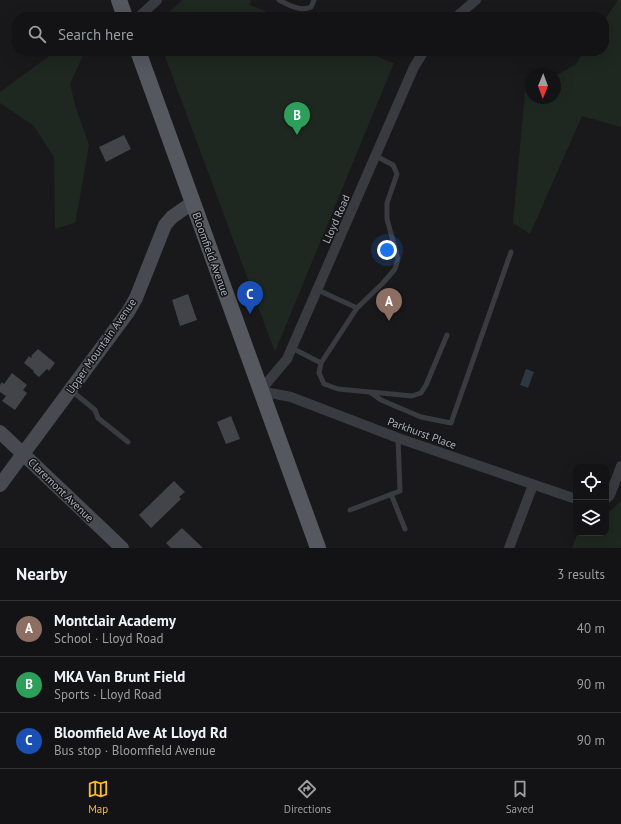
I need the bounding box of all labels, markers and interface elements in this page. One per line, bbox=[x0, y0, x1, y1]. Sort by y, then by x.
search box bbox=[12, 12, 609, 56]
icon: search bbox=[26, 23, 48, 45]
text: Search here bbox=[58, 25, 134, 44]
north arrow bbox=[525, 68, 561, 104]
pin: B bbox=[284, 102, 310, 135]
street label: Lloyd Road bbox=[319, 192, 353, 246]
street label: Bloomfield Avenue bbox=[189, 210, 233, 298]
your location bbox=[377, 240, 397, 260]
pin: C bbox=[237, 281, 263, 314]
pin: A bbox=[376, 288, 402, 321]
street label: Upper Mountain Avenue bbox=[63, 295, 139, 396]
street label: Parkhurst Place bbox=[386, 414, 459, 452]
street label: Claremont Avenue bbox=[25, 455, 97, 525]
map controls bbox=[573, 464, 609, 536]
button: locate bbox=[573, 464, 609, 500]
button: layers bbox=[573, 500, 609, 536]
text: Nearby bbox=[16, 563, 67, 585]
text: 3 results bbox=[557, 566, 605, 583]
text: Montclair Academy bbox=[54, 611, 176, 630]
text: A bbox=[25, 620, 33, 637]
text: 40 m bbox=[577, 620, 605, 637]
text: School · Lloyd Road bbox=[54, 630, 163, 647]
text: MKA Van Brunt Field bbox=[54, 667, 185, 686]
text: B bbox=[25, 676, 33, 693]
text: 90 m bbox=[577, 676, 605, 693]
text: Sports · Lloyd Road bbox=[54, 686, 161, 703]
text: Bloomfield Ave At Lloyd Rd bbox=[54, 723, 227, 742]
text: C bbox=[25, 732, 33, 749]
text: 90 m bbox=[577, 732, 605, 749]
text: Bus stop · Bloomfield Avenue bbox=[54, 742, 216, 759]
tab: Map bbox=[87, 778, 109, 816]
tab: Directions bbox=[284, 778, 331, 816]
tab: Saved bbox=[506, 778, 534, 816]

